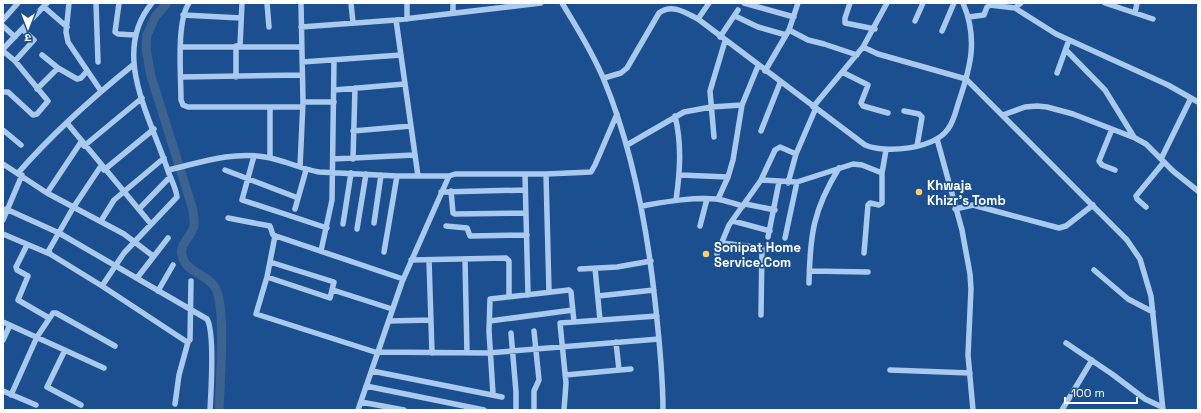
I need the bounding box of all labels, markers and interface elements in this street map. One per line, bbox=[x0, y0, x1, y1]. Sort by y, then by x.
north arrow bbox=[8, 8, 48, 48]
text: उ bbox=[24, 31, 31, 45]
place label: Khwaja Khizr's Tomb bbox=[927, 177, 1006, 209]
marker: Khwaja Khizr's Tomb bbox=[914, 187, 924, 197]
place label: Sonipat Home Service.Com bbox=[714, 239, 801, 271]
marker: Sonipat Home Service.Com bbox=[701, 249, 711, 259]
scale bar bbox=[1065, 379, 1137, 405]
text: 100 m bbox=[1071, 385, 1105, 401]

